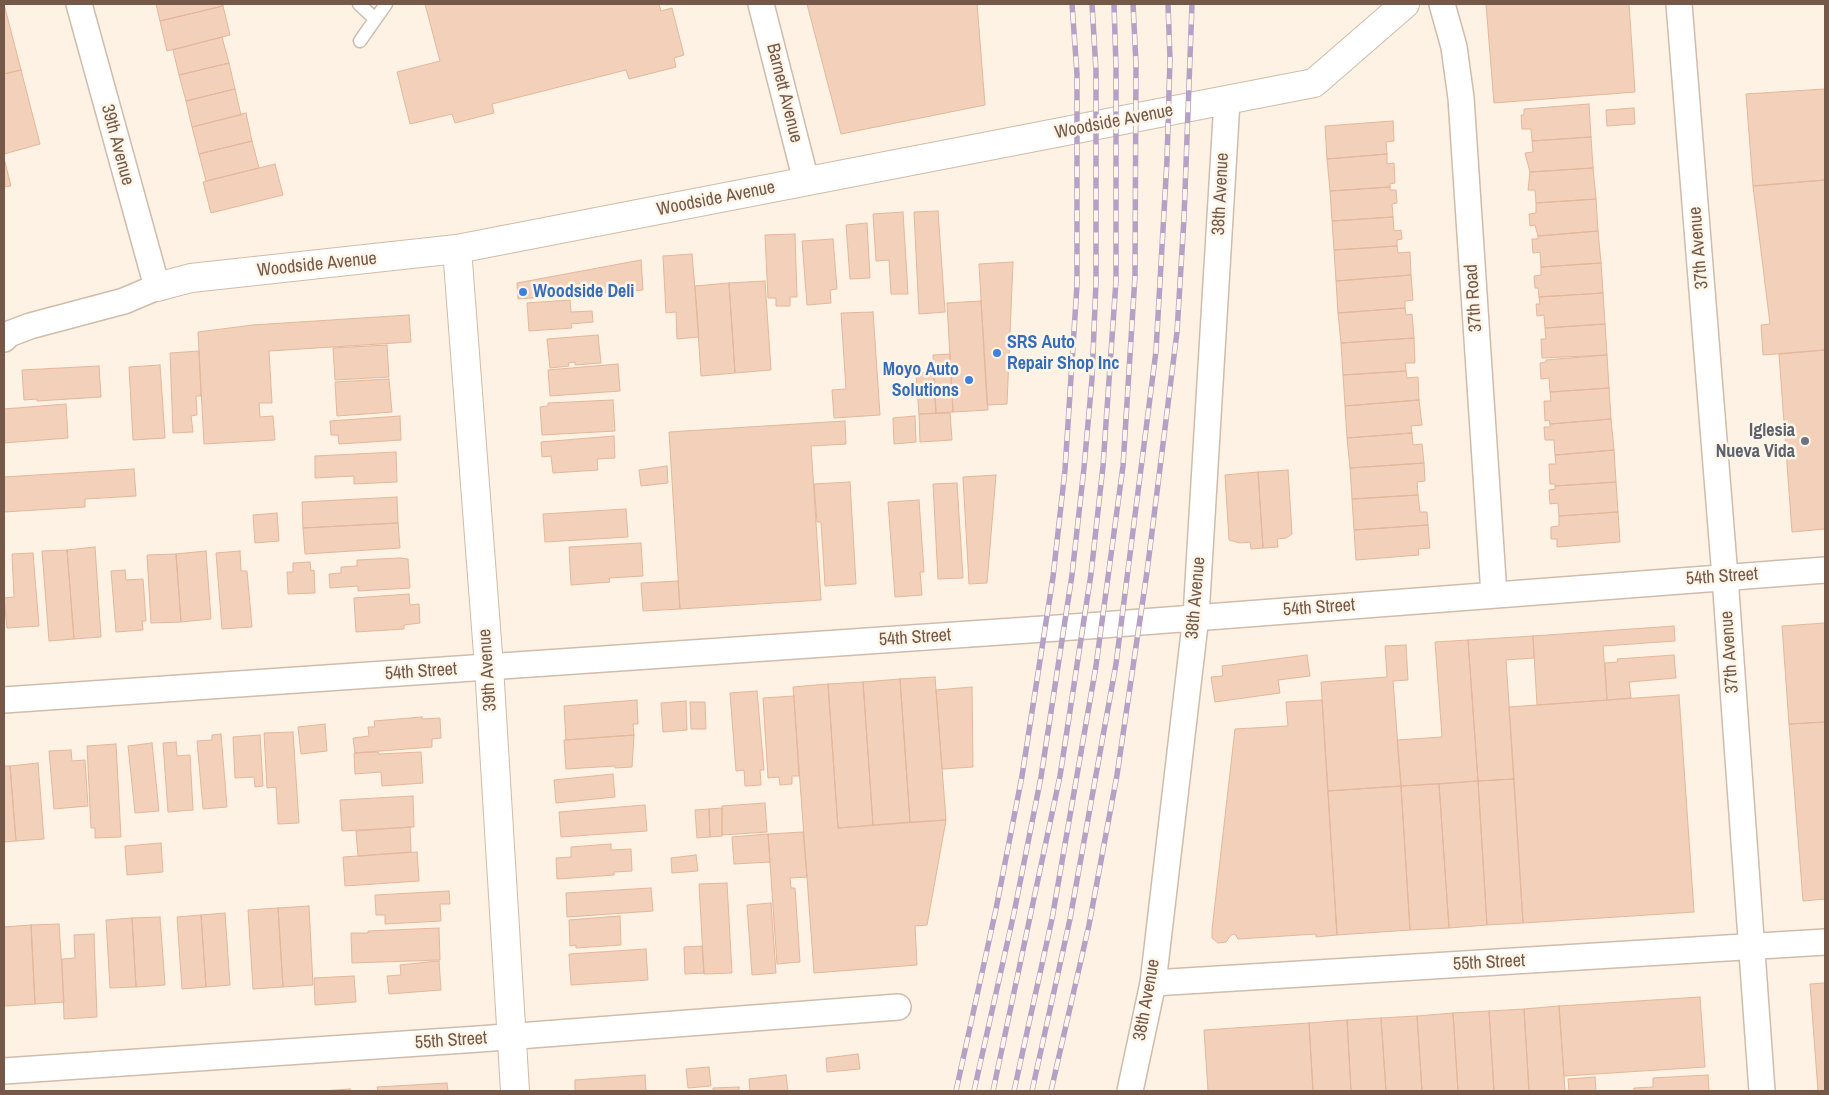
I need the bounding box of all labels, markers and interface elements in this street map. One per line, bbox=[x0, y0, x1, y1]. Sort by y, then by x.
street label: Barnett Avenue bbox=[761, 41, 807, 145]
street label: Woodside Avenue bbox=[1053, 100, 1175, 144]
street label: 39th Avenue bbox=[96, 102, 138, 188]
street label: 38th Avenue bbox=[1208, 152, 1234, 236]
street label: Woodside Avenue bbox=[655, 177, 777, 221]
street label: 37th Avenue bbox=[1685, 206, 1713, 290]
street label: Woodside Avenue bbox=[256, 248, 378, 282]
street label: 37th Road bbox=[1461, 263, 1487, 333]
place label: Woodside Deli bbox=[533, 281, 634, 303]
marker: Woodside Deli bbox=[517, 286, 529, 298]
place label: SRS Auto Repair Shop Inc bbox=[1007, 332, 1119, 374]
marker: SRS Auto Repair Shop Inc bbox=[991, 347, 1003, 359]
place label: Moyo Auto Solutions bbox=[883, 359, 959, 402]
marker: Moyo Auto Solutions bbox=[963, 374, 975, 386]
place label: Iglesia Nueva Vida bbox=[1716, 420, 1795, 462]
marker: Iglesia Nueva Vida bbox=[1799, 435, 1811, 447]
street label: 38th Avenue bbox=[1182, 556, 1210, 640]
street label: 54th Street bbox=[1685, 564, 1759, 590]
street label: 54th Street bbox=[1282, 595, 1356, 621]
street label: 37th Avenue bbox=[1716, 610, 1744, 694]
street label: 54th Street bbox=[878, 625, 952, 651]
street label: 39th Avenue bbox=[474, 628, 502, 712]
street label: 54th Street bbox=[384, 659, 458, 685]
street label: 55th Street bbox=[1452, 950, 1526, 976]
street label: 38th Avenue bbox=[1129, 957, 1165, 1043]
street label: 55th Street bbox=[414, 1028, 488, 1054]

